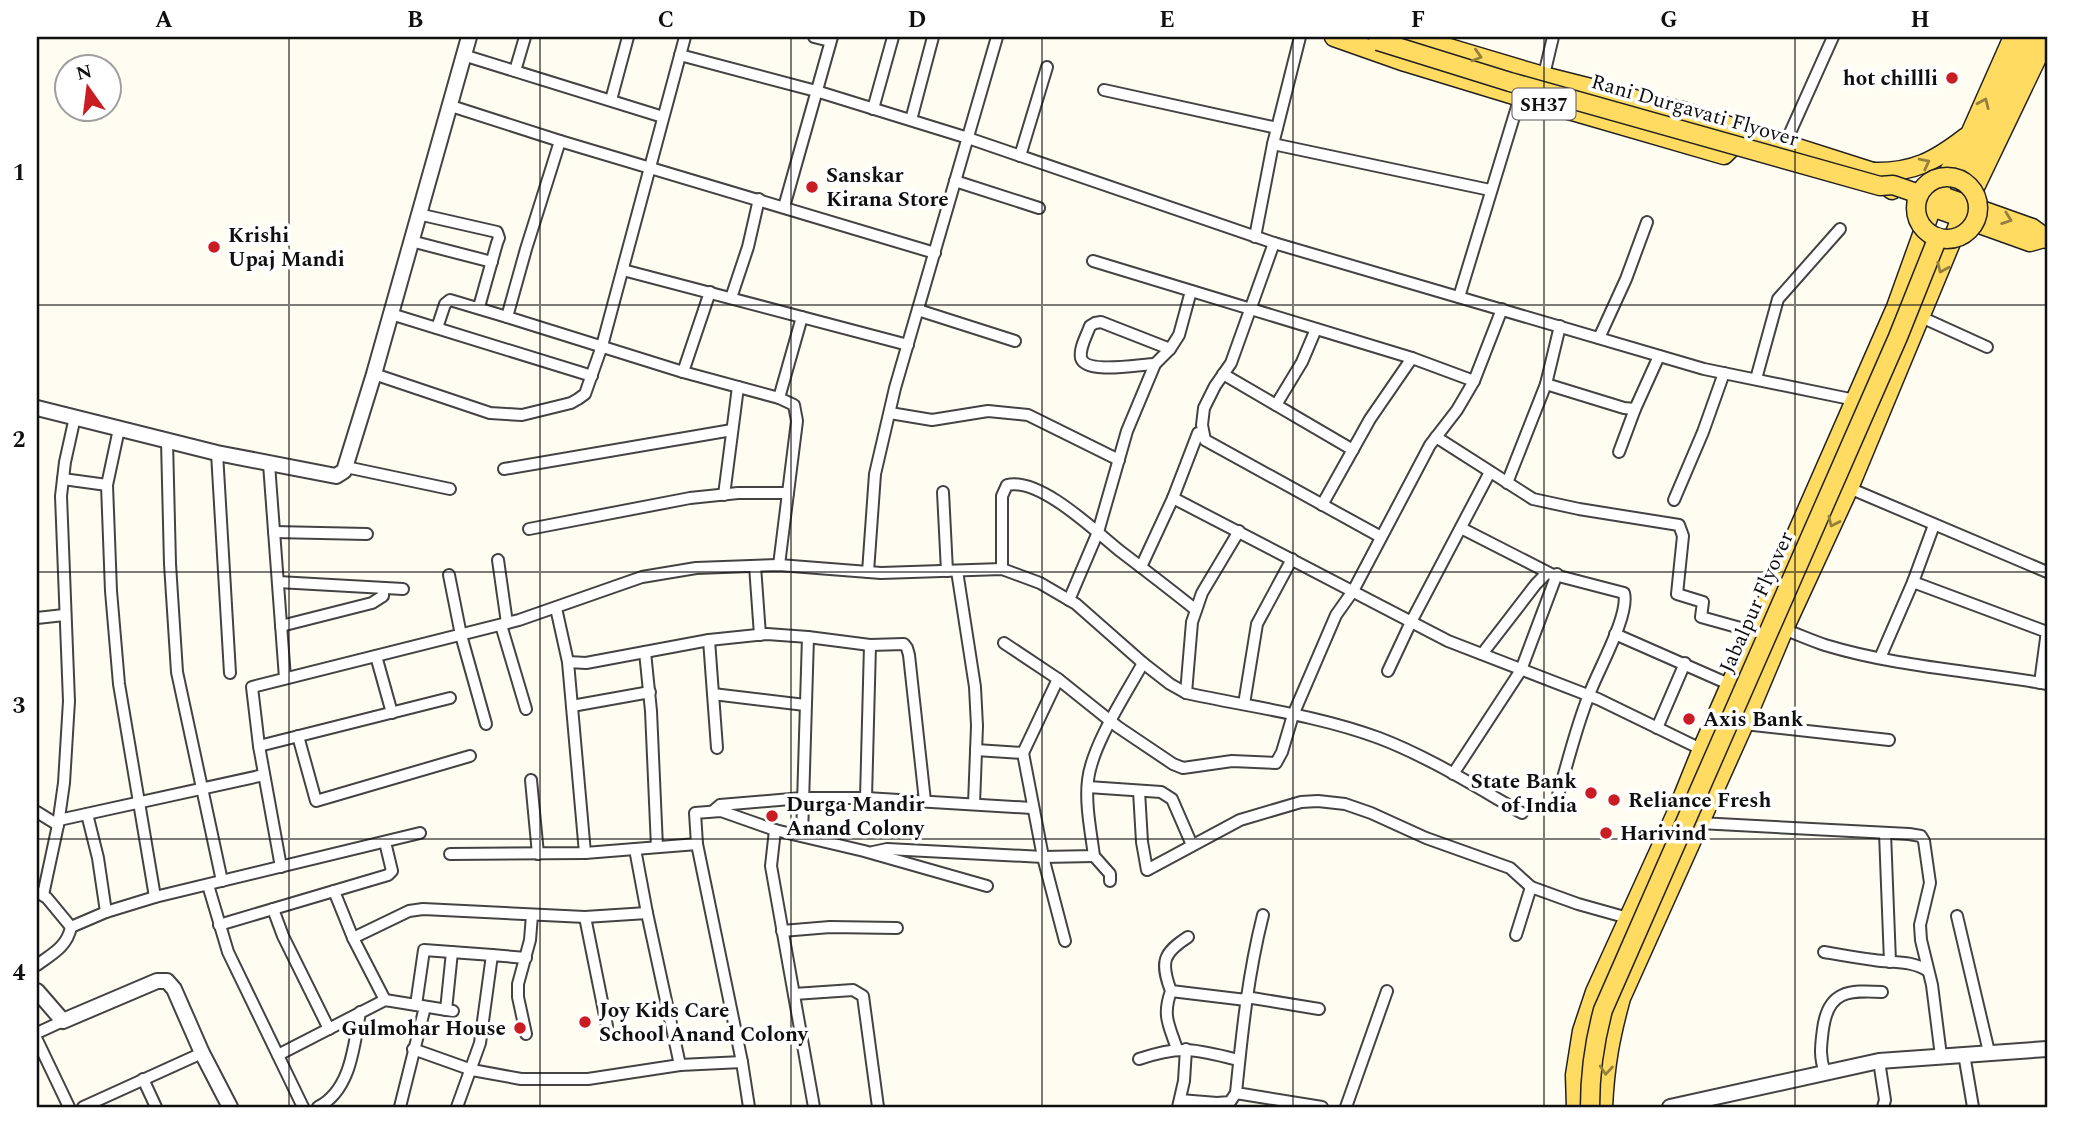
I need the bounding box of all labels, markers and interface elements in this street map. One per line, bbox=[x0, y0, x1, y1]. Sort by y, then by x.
text: A bbox=[155, 3, 173, 38]
text: B bbox=[407, 3, 423, 38]
text: C bbox=[658, 3, 674, 38]
text: D bbox=[908, 3, 926, 38]
text: E bbox=[1159, 3, 1175, 38]
text: F bbox=[1411, 3, 1425, 38]
text: G bbox=[1660, 3, 1678, 38]
text: H bbox=[1910, 3, 1930, 38]
one-way arrow bbox=[1471, 48, 1483, 63]
north arrow bbox=[52, 52, 122, 122]
text: N bbox=[73, 57, 95, 89]
place label: hot chillli bbox=[1843, 63, 1938, 95]
street label: Rani Durgavati Flyover bbox=[1587, 66, 1802, 156]
marker: hot chillli bbox=[1944, 70, 1960, 86]
road number: SH37 bbox=[1512, 88, 1576, 120]
one-way arrow bbox=[1976, 98, 1990, 110]
text: 1 bbox=[13, 156, 25, 191]
one-way arrow bbox=[1918, 157, 1930, 171]
place label: Sanskar Kirana Store bbox=[826, 160, 949, 216]
marker: Sanskar Kirana Store bbox=[804, 179, 820, 195]
one-way arrow bbox=[2000, 211, 2012, 225]
place label: Krishi Upaj Mandi bbox=[228, 220, 345, 276]
marker: Krishi Upaj Mandi bbox=[206, 239, 222, 255]
one-way arrow bbox=[1936, 260, 1950, 273]
text: 2 bbox=[13, 423, 26, 458]
one-way arrow bbox=[1827, 515, 1841, 527]
street label: Jabalpur Flyover bbox=[1711, 527, 1802, 678]
text: 3 bbox=[13, 689, 26, 724]
place label: Axis Bank bbox=[1703, 704, 1804, 736]
marker: Axis Bank bbox=[1681, 711, 1697, 727]
place label: State Bank of India bbox=[1471, 766, 1577, 822]
marker: State Bank of India bbox=[1583, 785, 1599, 801]
place label: Reliance Fresh bbox=[1628, 785, 1771, 817]
place label: Durga Mandir Anand Colony bbox=[786, 789, 925, 845]
marker: Reliance Fresh bbox=[1606, 792, 1622, 808]
marker: Durga Mandir Anand Colony bbox=[764, 808, 780, 824]
place label: Harivind bbox=[1620, 818, 1707, 850]
marker: Harivind bbox=[1598, 825, 1614, 841]
text: 4 bbox=[13, 956, 26, 991]
place label: Joy Kids Care School Anand Colony bbox=[599, 995, 809, 1051]
place label: Gulmohar House bbox=[342, 1013, 506, 1045]
marker: Joy Kids Care School Anand Colony bbox=[577, 1014, 593, 1030]
marker: Gulmohar House bbox=[512, 1020, 528, 1036]
one-way arrow bbox=[1599, 1065, 1614, 1076]

